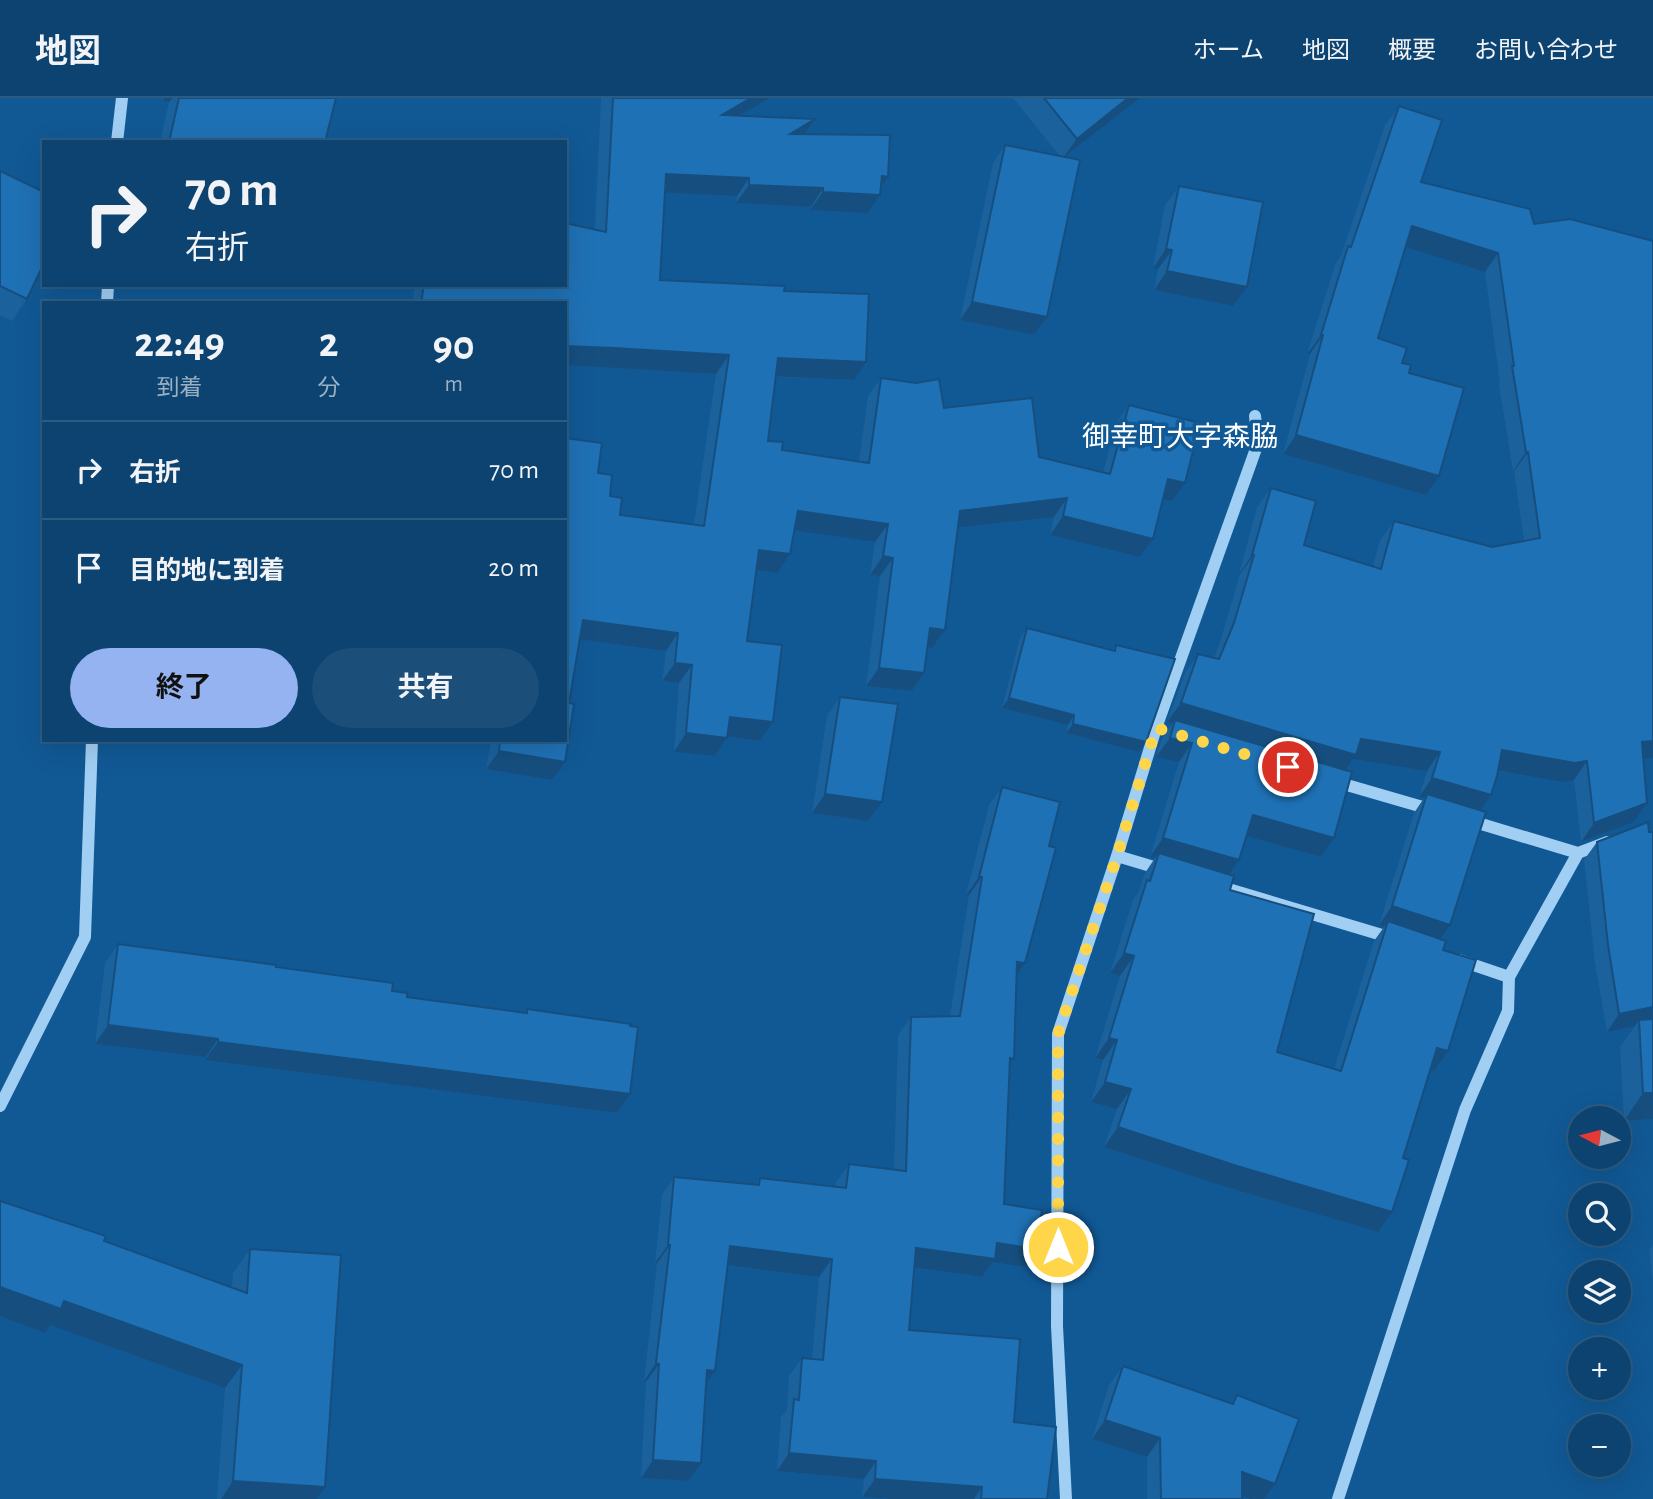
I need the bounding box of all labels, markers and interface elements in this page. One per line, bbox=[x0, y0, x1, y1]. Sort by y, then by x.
text: 地図 bbox=[35, 36, 101, 69]
text: ホーム bbox=[1193, 39, 1264, 63]
text: 地図 bbox=[1302, 39, 1350, 63]
text: 概要 bbox=[1388, 39, 1436, 63]
text: お問い合わせ bbox=[1474, 39, 1618, 63]
text: 70 m bbox=[185, 166, 279, 215]
icon: right bbox=[70, 168, 161, 259]
text: 右折 bbox=[185, 232, 249, 264]
text: 22:49 bbox=[134, 322, 225, 364]
text: 2 bbox=[319, 322, 339, 364]
text: 90 bbox=[433, 325, 475, 367]
text: m bbox=[444, 373, 463, 396]
text: 到着 bbox=[157, 377, 203, 400]
text: 分 bbox=[317, 377, 340, 400]
district label: 御幸町大字森脇 bbox=[1082, 422, 1278, 452]
icon: right bbox=[70, 451, 108, 489]
text: 70 m bbox=[489, 457, 539, 483]
text: 右折 bbox=[129, 460, 181, 486]
icon: arrive bbox=[70, 549, 108, 587]
text: 20 m bbox=[488, 555, 539, 581]
text: 目的地に到着 bbox=[129, 558, 285, 584]
button: 終了 bbox=[70, 648, 298, 728]
button: 共有 bbox=[312, 648, 539, 728]
pin bbox=[1258, 737, 1318, 797]
icon: arrive bbox=[1269, 748, 1307, 786]
north arrow bbox=[1568, 1106, 1631, 1169]
map controls bbox=[1568, 1106, 1631, 1477]
button: search bbox=[1568, 1183, 1631, 1246]
position arrow bbox=[1021, 1210, 1095, 1284]
button: layers bbox=[1568, 1260, 1631, 1323]
button: + bbox=[1568, 1337, 1631, 1400]
button: − bbox=[1568, 1414, 1631, 1477]

